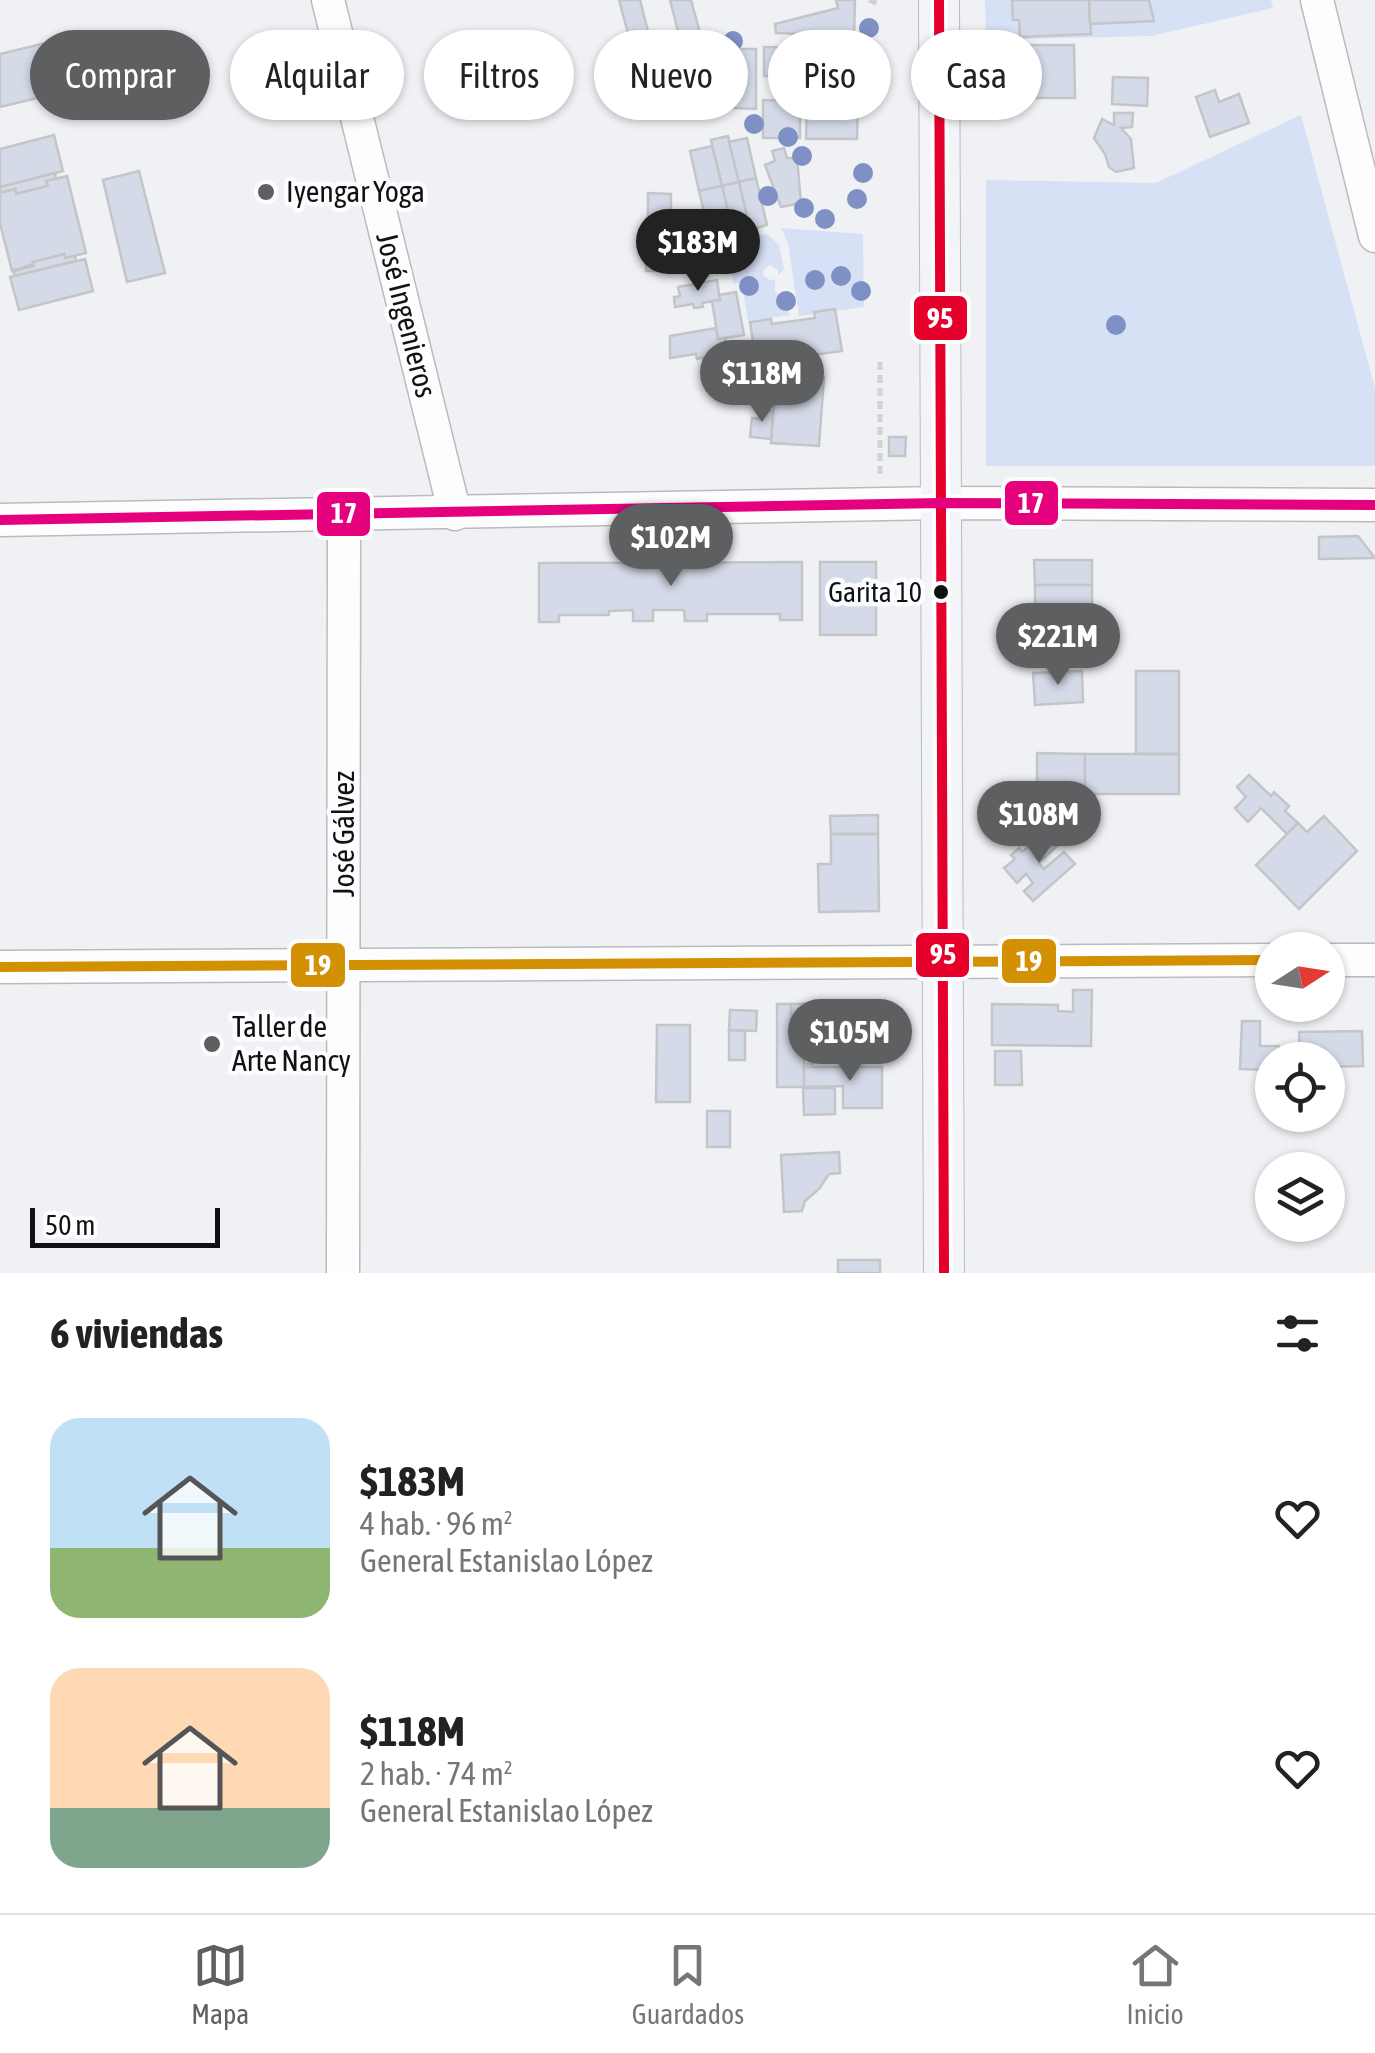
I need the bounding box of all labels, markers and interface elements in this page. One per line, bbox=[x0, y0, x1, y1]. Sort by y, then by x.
chip: Comprar bbox=[30, 30, 210, 120]
chip: Alquilar bbox=[230, 30, 404, 120]
chip: Filtros bbox=[424, 30, 574, 120]
chip: Nuevo bbox=[594, 30, 748, 120]
chip: Piso bbox=[768, 30, 891, 120]
chip: Casa bbox=[911, 30, 1042, 120]
place label: Iyengar Yoga bbox=[286, 174, 425, 208]
marker: Iyengar Yoga bbox=[255, 181, 277, 203]
pin: $183M bbox=[628, 209, 768, 294]
text: $183M bbox=[658, 223, 738, 260]
street label: José Ingenieros bbox=[370, 229, 444, 401]
line badge: 95 bbox=[912, 294, 969, 342]
text: 95 bbox=[927, 302, 953, 334]
pin: $118M bbox=[692, 340, 832, 425]
text: $118M bbox=[722, 354, 802, 391]
line badge: 17 bbox=[1003, 479, 1060, 527]
text: 17 bbox=[1018, 487, 1044, 519]
line badge: 17 bbox=[315, 490, 372, 538]
text: 17 bbox=[331, 497, 357, 529]
pin: $102M bbox=[601, 504, 741, 589]
text: $102M bbox=[631, 518, 711, 555]
place label: Garita 10 bbox=[828, 576, 922, 608]
marker: Garita 10 bbox=[931, 582, 951, 602]
pin: $221M bbox=[988, 603, 1128, 688]
text: $221M bbox=[1018, 617, 1098, 654]
street label: José Gálvez bbox=[326, 771, 360, 897]
pin: $108M bbox=[969, 781, 1109, 866]
text: $108M bbox=[999, 795, 1079, 832]
line badge: 95 bbox=[914, 931, 971, 979]
north arrow bbox=[1255, 932, 1345, 1022]
map controls bbox=[1255, 932, 1345, 1242]
line badge: 19 bbox=[1000, 937, 1058, 985]
text: 95 bbox=[930, 938, 956, 970]
line badge: 19 bbox=[289, 941, 347, 989]
text: 19 bbox=[1016, 945, 1042, 977]
text: 19 bbox=[305, 949, 331, 981]
pin: $105M bbox=[780, 999, 920, 1084]
place label: Taller de Arte Nancy bbox=[232, 1009, 351, 1077]
text: $105M bbox=[810, 1013, 890, 1050]
marker: Taller de Arte Nancy bbox=[201, 1033, 223, 1055]
button: locate bbox=[1255, 1042, 1345, 1132]
button: layers bbox=[1255, 1152, 1345, 1242]
scale bar bbox=[30, 1203, 220, 1248]
text: 50 m bbox=[45, 1209, 95, 1241]
icon: filters bbox=[1270, 1306, 1325, 1361]
text: 6 viviendas bbox=[50, 1309, 223, 1357]
text: $183M bbox=[360, 1457, 465, 1505]
icon: home bbox=[130, 1458, 250, 1578]
icon: heart bbox=[1270, 1491, 1325, 1546]
text: 4 hab. · 96 m² bbox=[360, 1505, 513, 1542]
text: General Estanislao López bbox=[360, 1542, 653, 1579]
text: $118M bbox=[360, 1707, 465, 1755]
icon: home bbox=[130, 1708, 250, 1828]
icon: heart bbox=[1270, 1741, 1325, 1796]
text: 2 hab. · 74 m² bbox=[360, 1755, 513, 1792]
text: General Estanislao López bbox=[360, 1792, 653, 1829]
tab: Mapa bbox=[191, 1938, 249, 2030]
tab: Guardados bbox=[632, 1938, 744, 2030]
tab: Inicio bbox=[1127, 1938, 1184, 2030]

